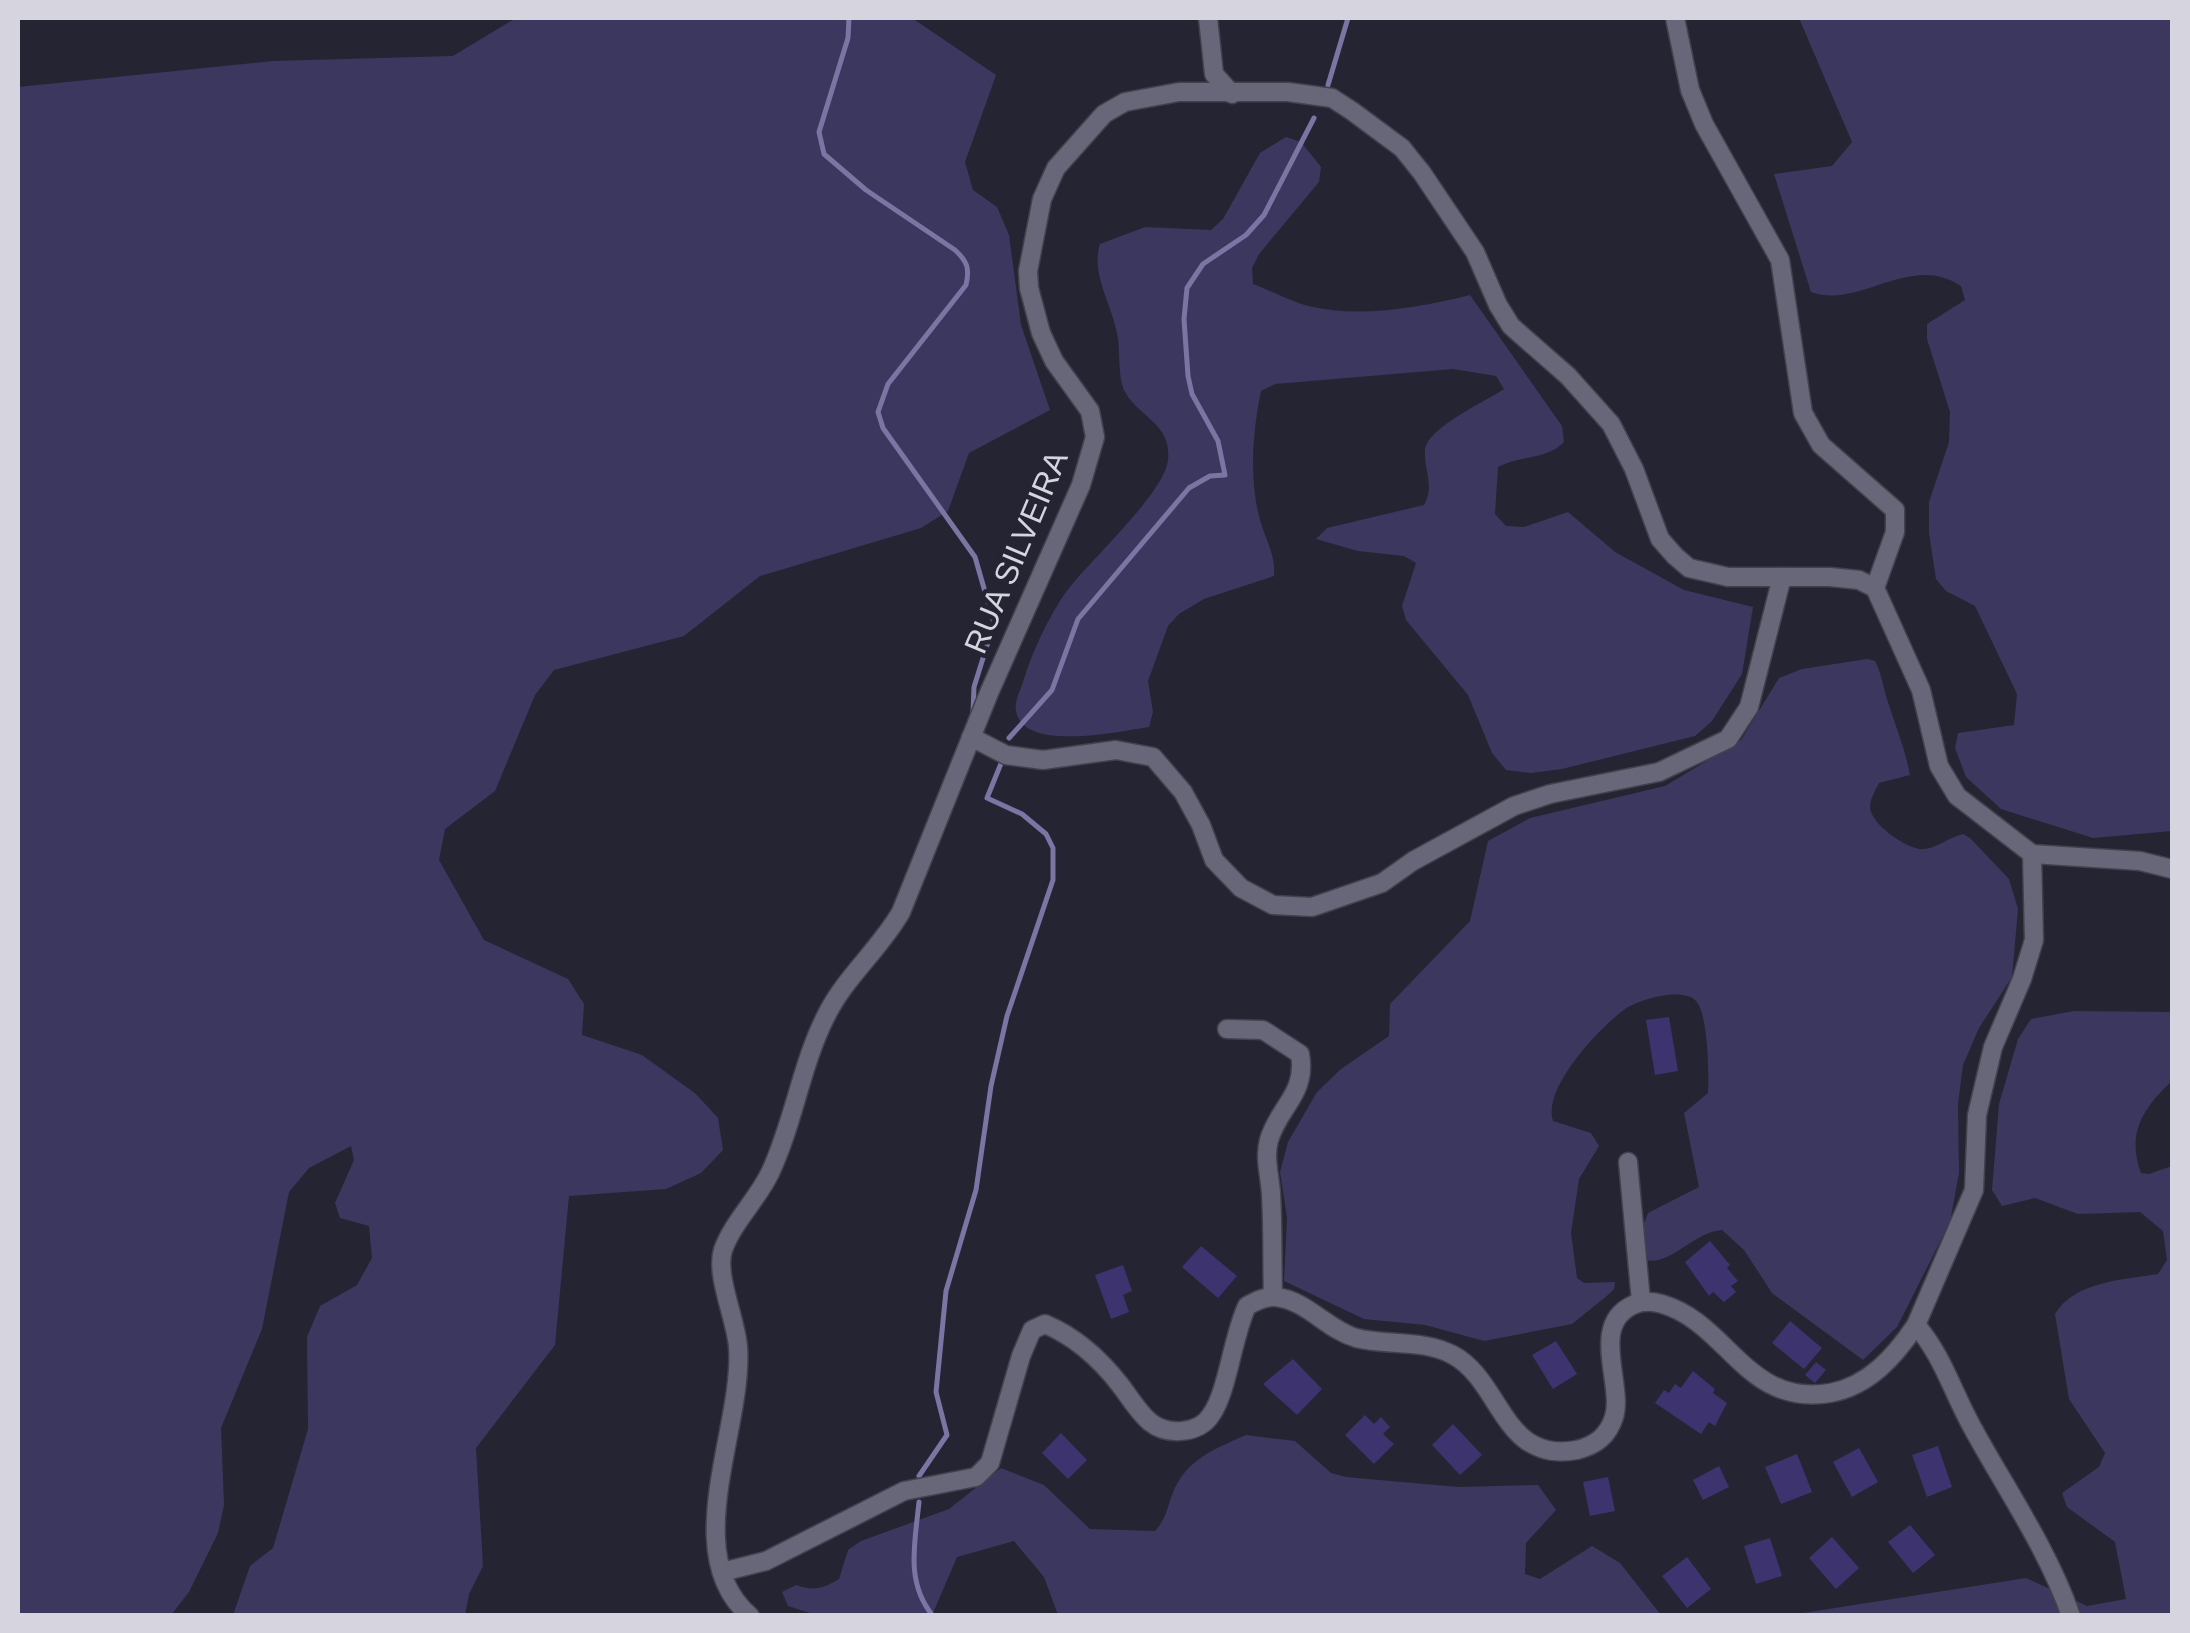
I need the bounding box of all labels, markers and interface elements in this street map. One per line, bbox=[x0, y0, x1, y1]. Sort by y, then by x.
street label: RUA SILVEIRA bbox=[957, 445, 1075, 659]

